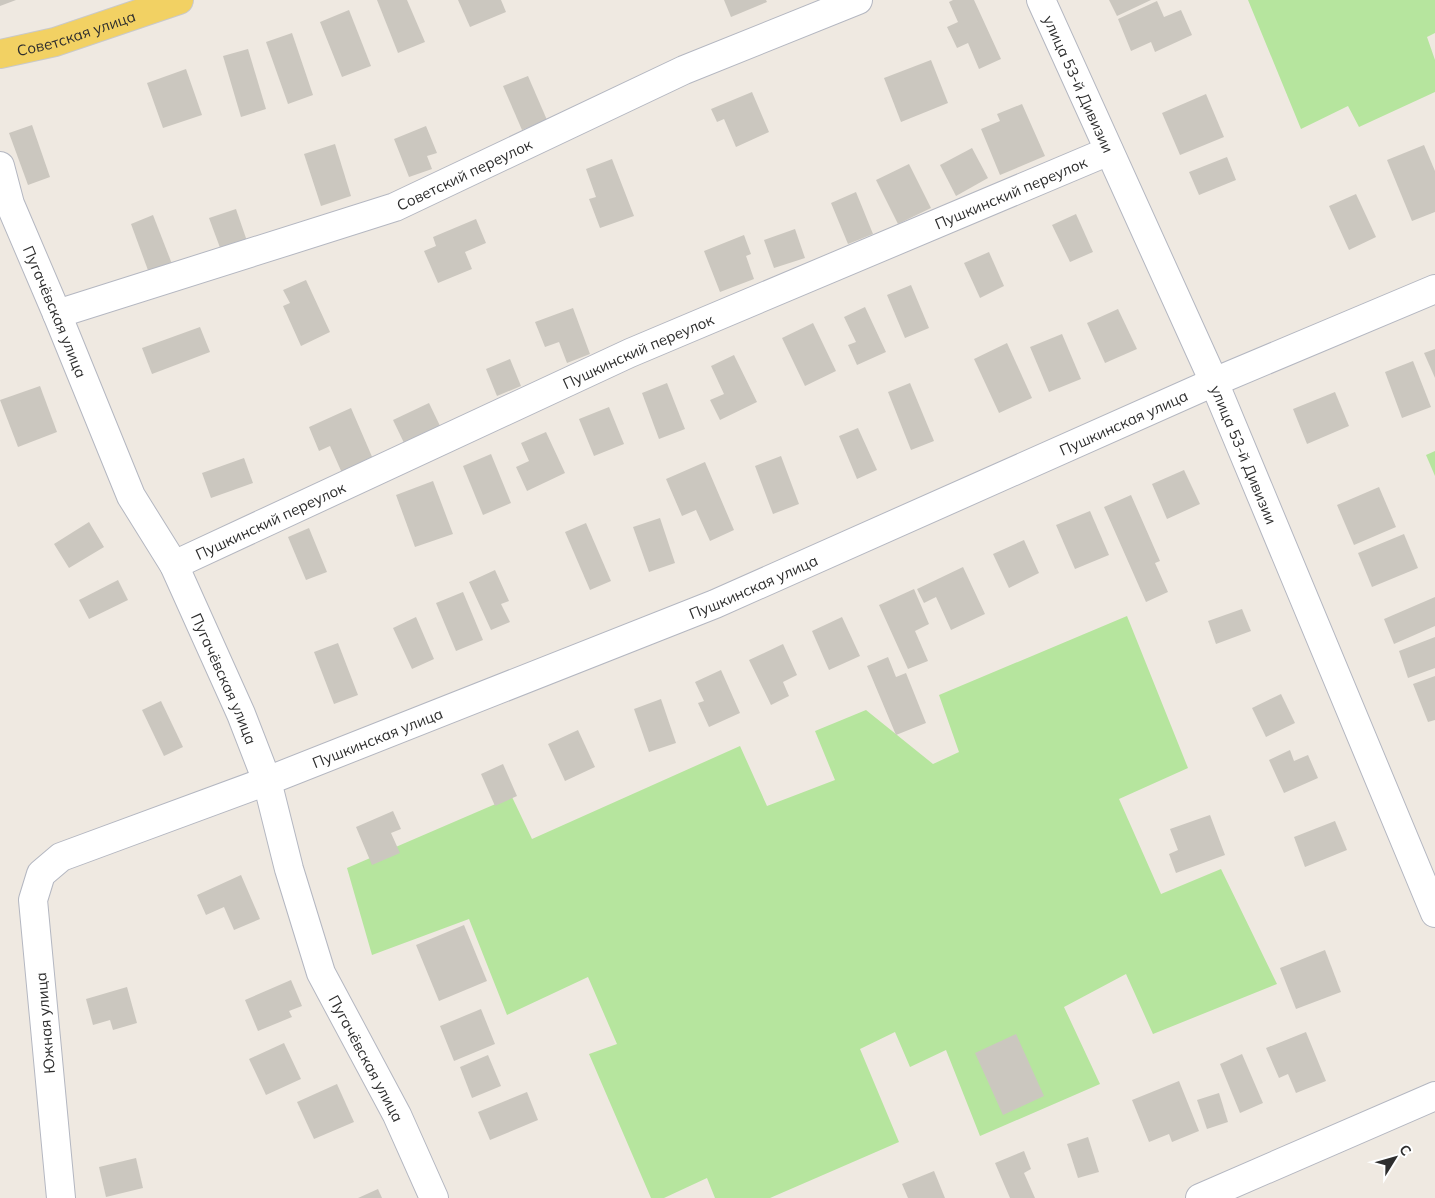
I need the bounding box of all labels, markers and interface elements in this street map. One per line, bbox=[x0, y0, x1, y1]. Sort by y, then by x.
street label: Советская улица bbox=[15, 6, 138, 60]
street label: улица 53-й Дивизии bbox=[1040, 12, 1118, 155]
street label: Советский переулок bbox=[393, 134, 536, 214]
street label: Пушкинский переулок bbox=[932, 152, 1090, 233]
street label: Пугачёвская улица bbox=[19, 243, 91, 380]
street label: Пушкинский переулок bbox=[559, 309, 717, 393]
street label: улица 53-й Дивизии bbox=[1207, 382, 1282, 527]
street label: Пушкинская улица bbox=[1056, 385, 1191, 459]
street label: Пушкинский переулок bbox=[192, 477, 349, 563]
street label: Пушкинская улица bbox=[686, 550, 821, 623]
street label: Пугачёвская улица bbox=[187, 610, 261, 747]
street label: Пушкинская улица bbox=[309, 703, 445, 772]
street label: Южная улица bbox=[31, 972, 59, 1074]
street label: Пугачёвская улица bbox=[325, 991, 408, 1124]
north arrow bbox=[1370, 1133, 1420, 1183]
text: С bbox=[1395, 1141, 1415, 1159]

